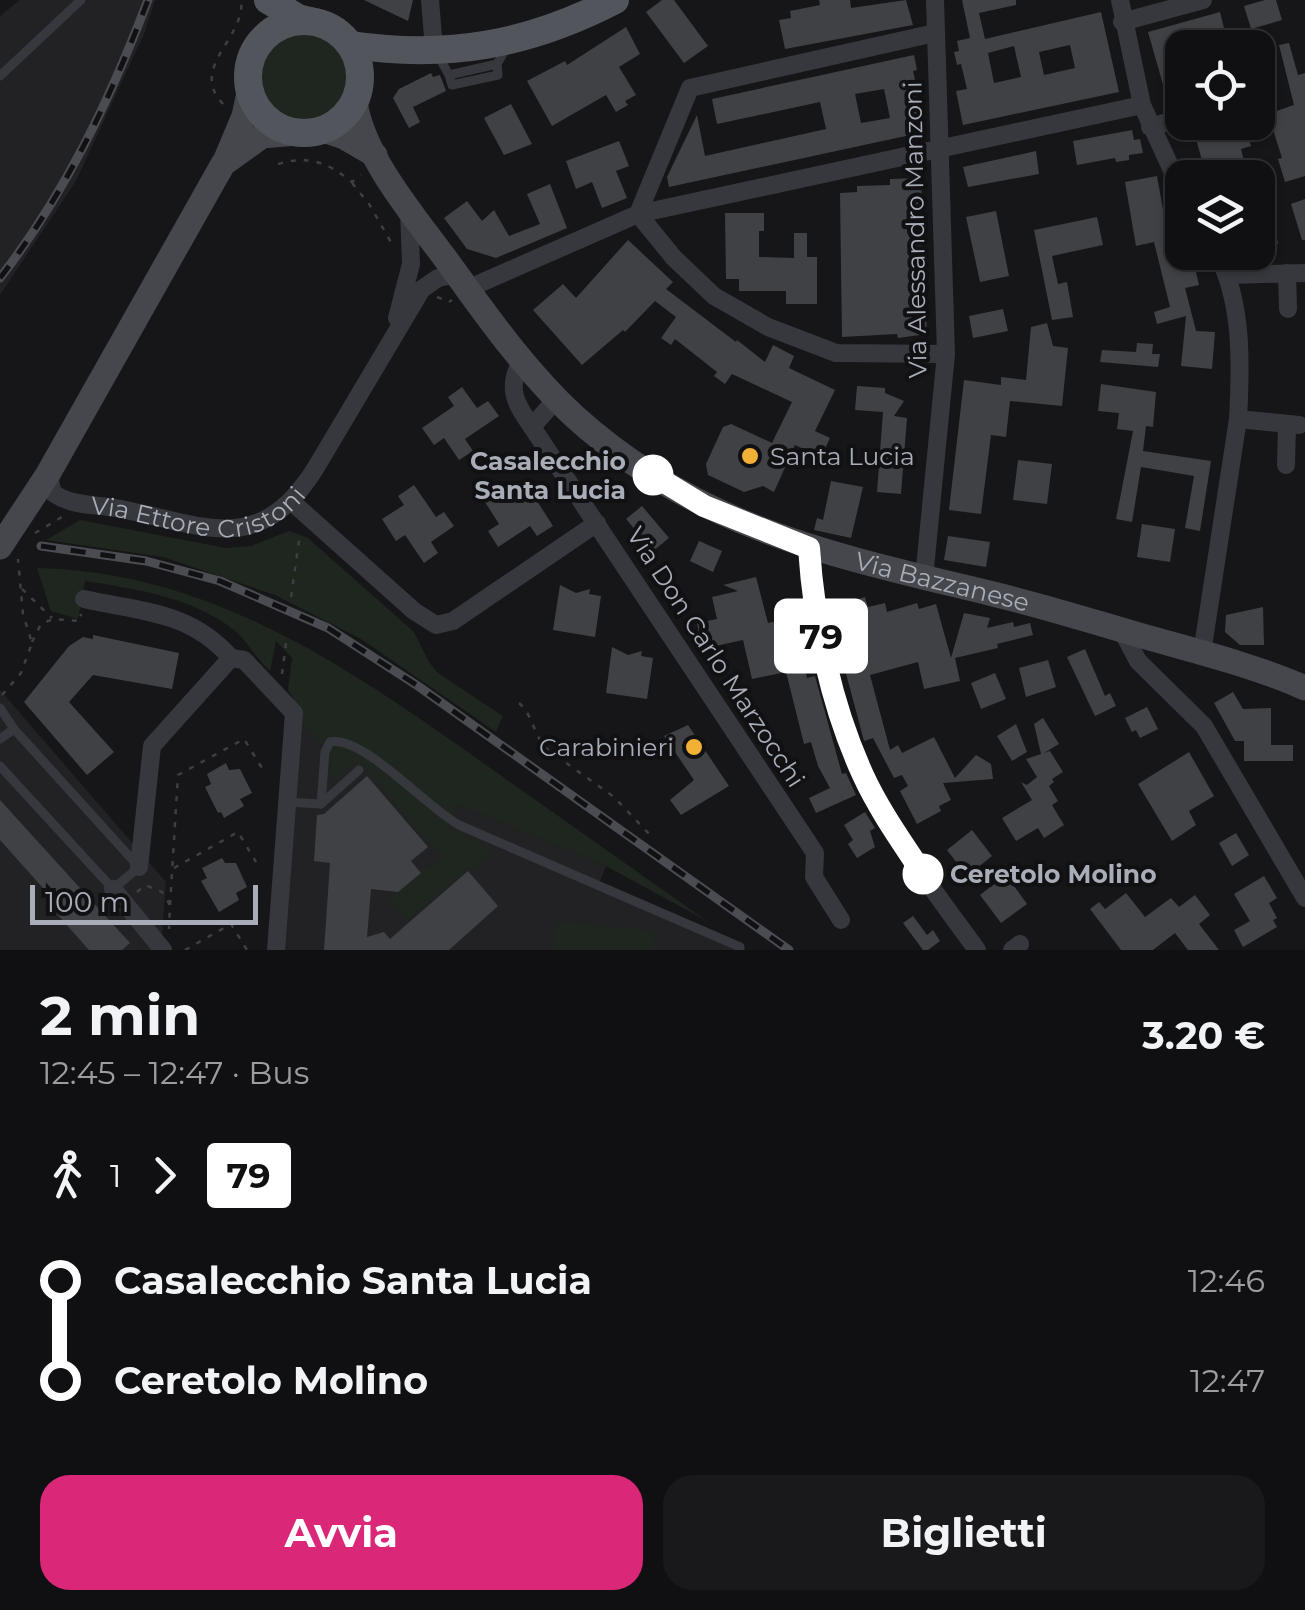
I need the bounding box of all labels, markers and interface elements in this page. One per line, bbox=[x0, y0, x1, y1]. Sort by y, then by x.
map controls bbox=[1165, 30, 1275, 270]
button: locate bbox=[1165, 30, 1275, 140]
street label: Via Alessandro Manzoni bbox=[897, 81, 933, 379]
button: layers bbox=[1165, 160, 1275, 270]
place label: Santa Lucia bbox=[770, 441, 915, 471]
marker: Santa Lucia bbox=[739, 445, 761, 467]
place label: Casalecchio Santa Lucia bbox=[470, 446, 626, 505]
marker: Casalecchio Santa Lucia bbox=[634, 456, 672, 494]
street label: Via Ettore Cristoni bbox=[90, 480, 311, 544]
street label: Via Don Carlo Marzocchi bbox=[621, 521, 811, 793]
street label: Via Bazzanese bbox=[852, 545, 1033, 618]
line badge: 79 bbox=[776, 604, 866, 668]
text: 79 bbox=[799, 615, 843, 658]
place label: Carabinieri bbox=[539, 732, 674, 762]
marker: Carabinieri bbox=[683, 736, 705, 758]
marker: Ceretolo Molino bbox=[904, 855, 942, 893]
place label: Ceretolo Molino bbox=[950, 859, 1157, 889]
scale bar bbox=[30, 880, 258, 924]
text: 100 m bbox=[45, 885, 129, 919]
text: 2 min bbox=[40, 982, 200, 1049]
text: 3.20 € bbox=[1142, 1012, 1265, 1059]
text: 12:45 – 12:47 · Bus bbox=[40, 1053, 309, 1092]
icon: walk bbox=[40, 1148, 95, 1203]
icon: forward bbox=[137, 1148, 192, 1203]
text: 79 bbox=[227, 1154, 271, 1197]
text: 1 bbox=[110, 1156, 122, 1195]
text: Casalecchio Santa Lucia bbox=[114, 1257, 592, 1304]
text: 12:46 bbox=[1188, 1261, 1265, 1300]
text: Ceretolo Molino bbox=[114, 1357, 428, 1404]
text: 12:47 bbox=[1190, 1361, 1265, 1400]
button: Avvia bbox=[40, 1475, 643, 1590]
button: Biglietti bbox=[663, 1475, 1265, 1590]

